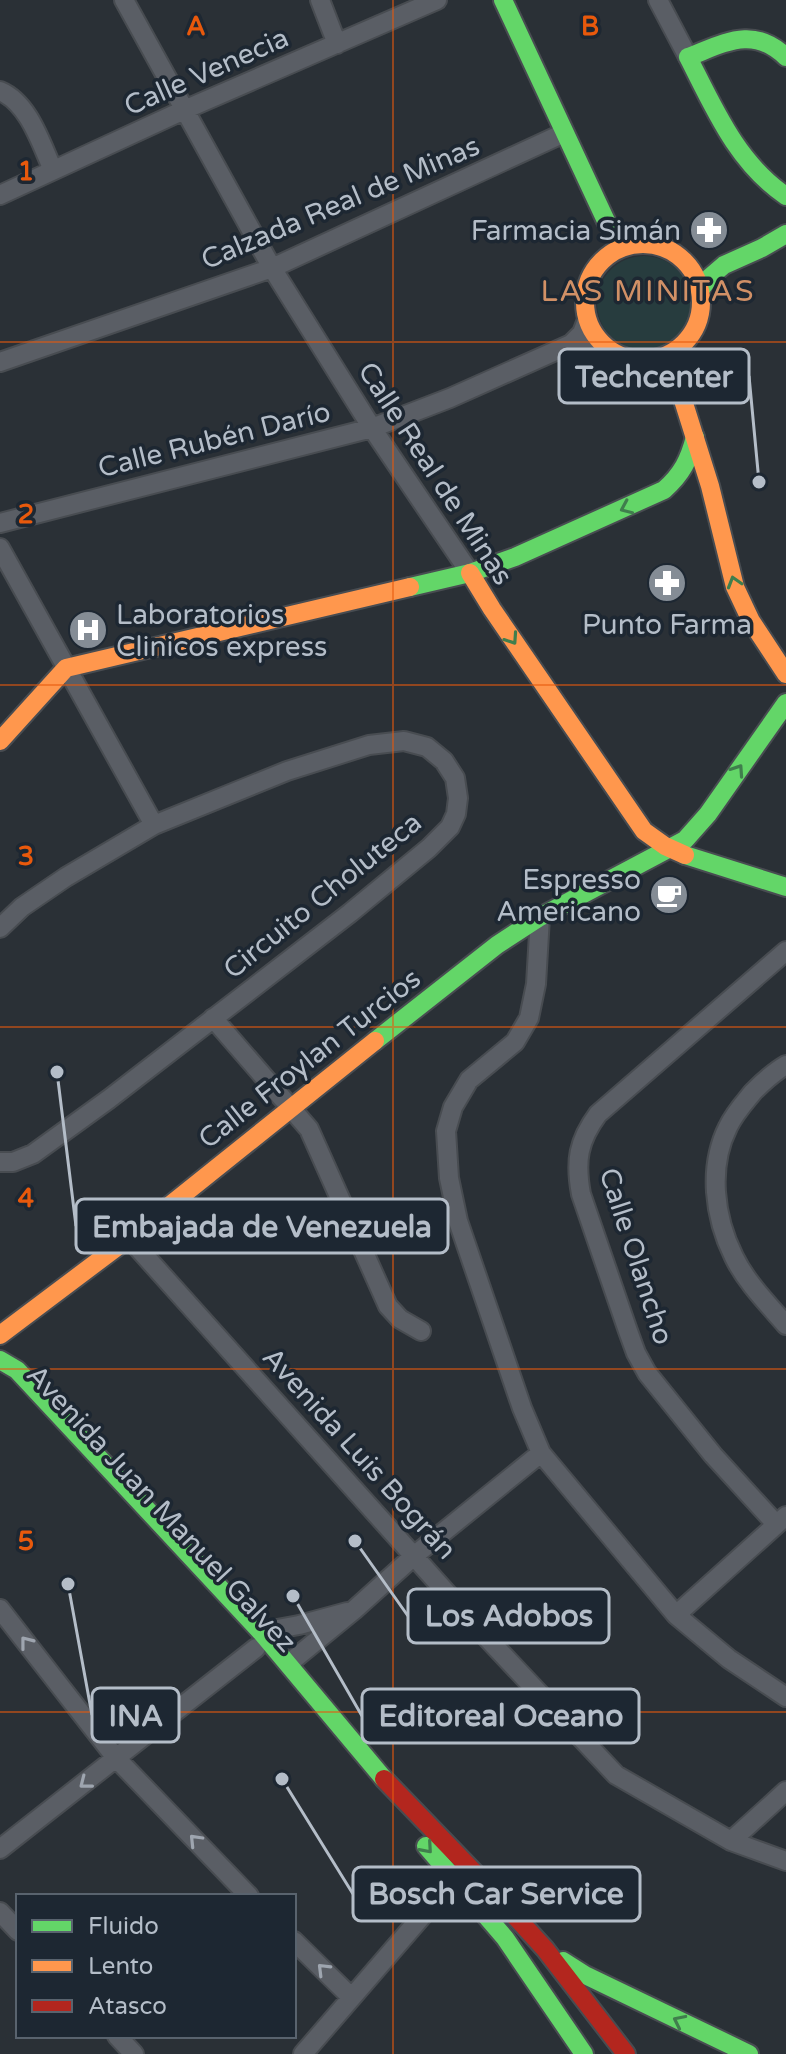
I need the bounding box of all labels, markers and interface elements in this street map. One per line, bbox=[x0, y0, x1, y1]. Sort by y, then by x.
text: A bbox=[186, 11, 206, 42]
text: B bbox=[581, 11, 599, 42]
street label: Calle Venecia bbox=[119, 20, 294, 123]
street label: Calzada Real de Minas bbox=[196, 129, 485, 277]
text: 1 bbox=[18, 156, 34, 187]
pharmacy icon: Farmacia Simán bbox=[688, 209, 730, 251]
place label: Farmacia Simán bbox=[471, 214, 681, 248]
district label: LAS MINITAS bbox=[541, 273, 755, 310]
callout: Techcenter bbox=[559, 349, 749, 403]
street label: Calle Real de Minas bbox=[350, 356, 520, 591]
text: Techcenter bbox=[574, 359, 734, 396]
street label: Calle Rubén Darío bbox=[95, 395, 334, 485]
one-way arrow bbox=[619, 498, 634, 514]
text: 2 bbox=[18, 499, 34, 530]
pharmacy icon: Punto Farma bbox=[646, 562, 688, 604]
one-way arrow bbox=[728, 576, 744, 590]
place label: Laboratorios Clinicos express bbox=[116, 598, 328, 664]
place label: Punto Farma bbox=[582, 608, 752, 642]
hospital icon: Laboratorios Clinicos express bbox=[67, 609, 109, 651]
one-way arrow bbox=[502, 630, 517, 644]
one-way arrow bbox=[728, 765, 743, 779]
street label: Circuito Choluteca bbox=[217, 805, 429, 986]
text: 3 bbox=[18, 841, 34, 872]
place label: Espresso Americano bbox=[496, 863, 641, 929]
cafe icon: Espresso Americano bbox=[648, 874, 690, 916]
street label: Calle Froylan Turcios bbox=[192, 961, 428, 1156]
street label: Calle Olancho bbox=[592, 1164, 681, 1349]
text: 4 bbox=[18, 1183, 34, 1214]
callout: Embajada de Venezuela bbox=[76, 1199, 448, 1253]
text: Embajada de Venezuela bbox=[92, 1209, 432, 1246]
street label: Avenida Luis Bográn bbox=[255, 1341, 463, 1567]
street label: Avenida Juan Manuel Galvez bbox=[19, 1358, 303, 1659]
text: 5 bbox=[18, 1526, 34, 1557]
callout: Los Adobos bbox=[408, 1589, 609, 1643]
text: Los Adobos bbox=[425, 1598, 593, 1635]
one-way arrow bbox=[21, 1637, 36, 1652]
callout: INA bbox=[92, 1688, 179, 1742]
callout: Editoreal Oceano bbox=[362, 1689, 639, 1743]
text: INA bbox=[108, 1698, 164, 1735]
text: Editoreal Oceano bbox=[379, 1698, 623, 1735]
one-way arrow bbox=[79, 1773, 94, 1787]
one-way arrow bbox=[189, 1835, 204, 1849]
one-way arrow bbox=[417, 1838, 432, 1853]
callout: Bosch Car Service bbox=[353, 1867, 640, 1921]
text: Bosch Car Service bbox=[368, 1876, 624, 1913]
legend bbox=[16, 1894, 296, 2038]
text: Fluido bbox=[88, 1912, 159, 1941]
text: Lento bbox=[88, 1952, 153, 1981]
one-way arrow bbox=[318, 1964, 332, 1978]
text: Atasco bbox=[88, 1992, 167, 2021]
one-way arrow bbox=[672, 2015, 687, 2031]

